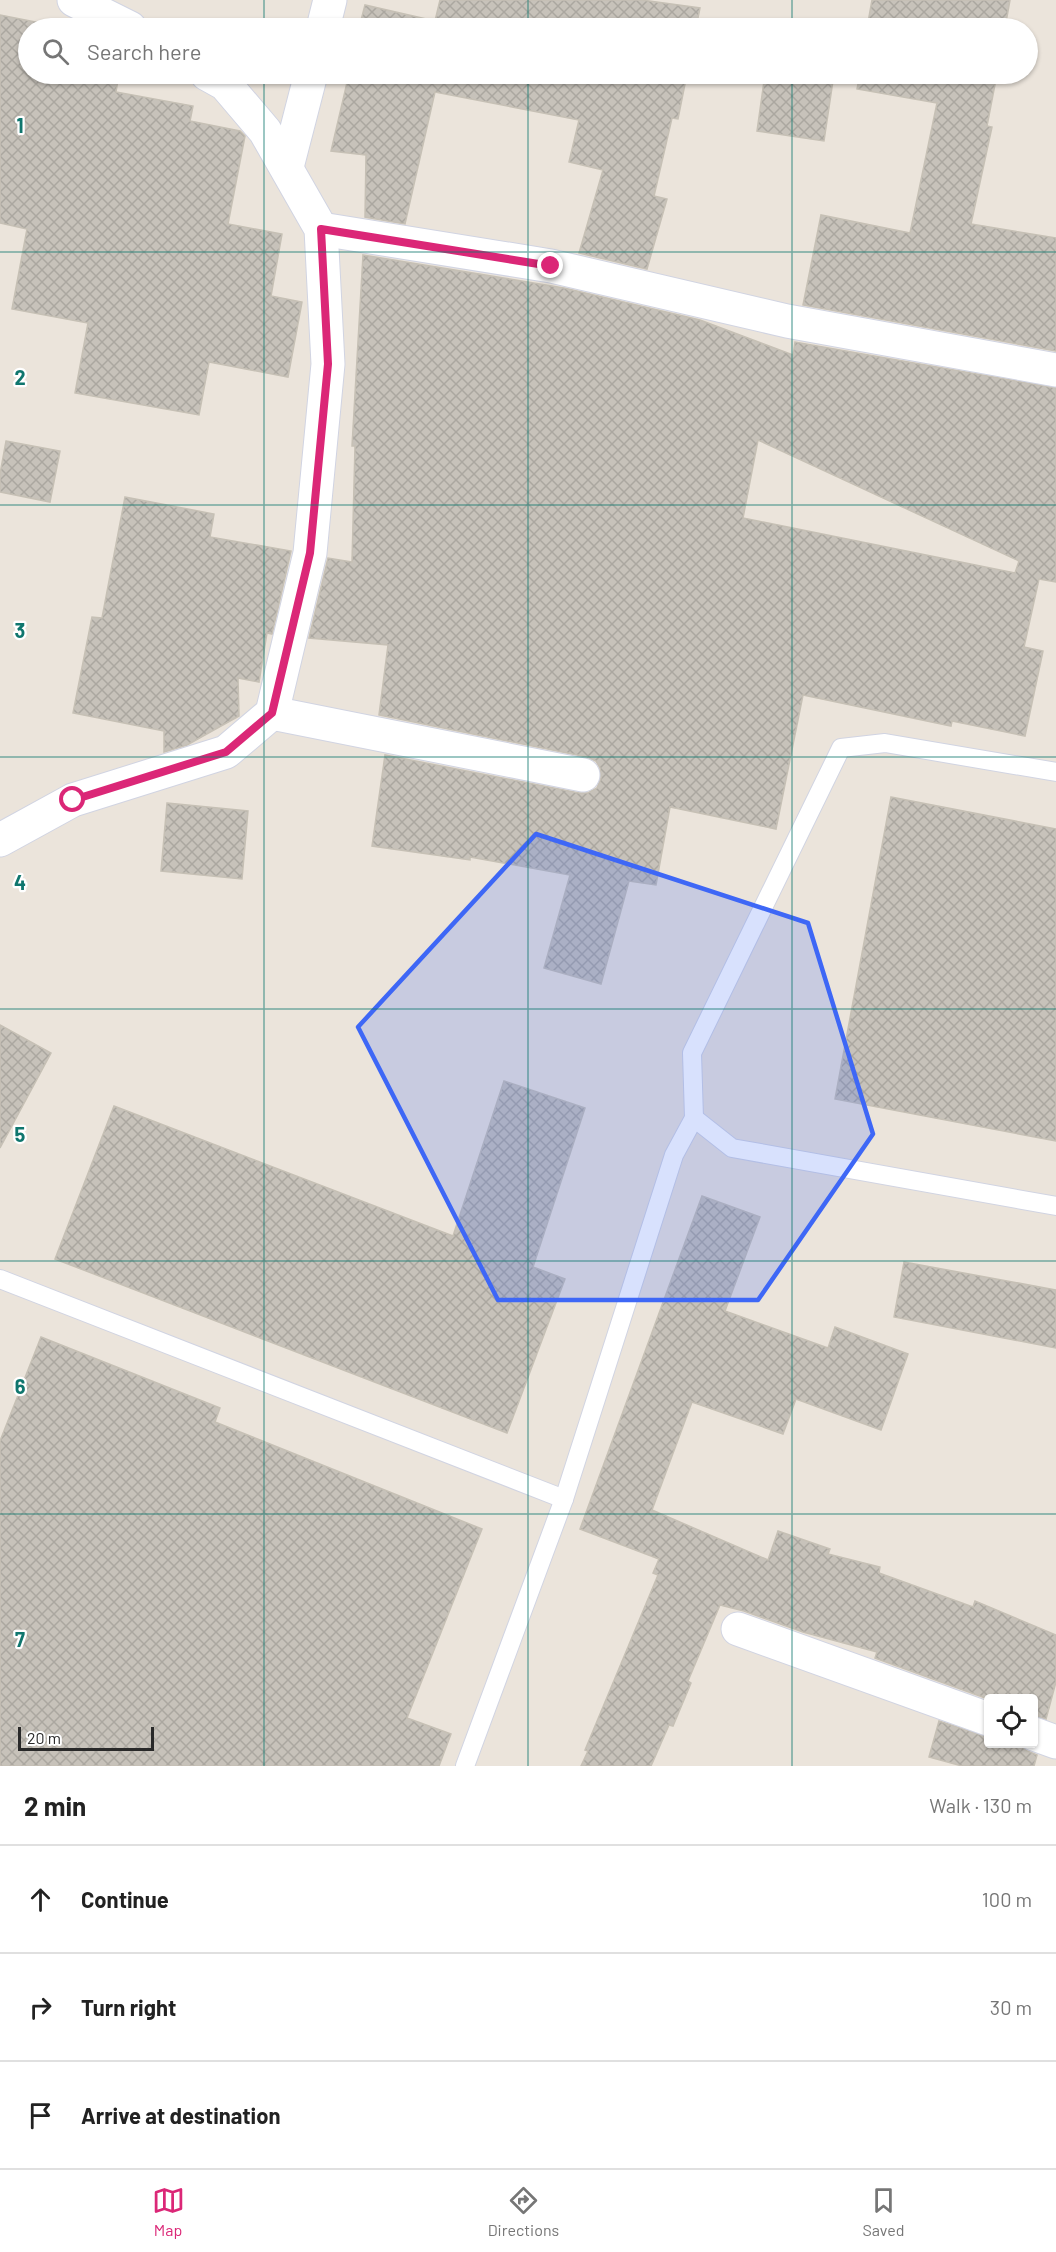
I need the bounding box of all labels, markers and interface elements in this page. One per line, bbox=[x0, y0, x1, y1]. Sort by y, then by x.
search box bbox=[18, 18, 1038, 84]
icon: search bbox=[39, 35, 72, 68]
text: Search here bbox=[87, 38, 201, 64]
text: 1 bbox=[16, 113, 24, 137]
route end bbox=[537, 252, 563, 278]
text: 2 bbox=[14, 365, 26, 389]
text: 3 bbox=[15, 618, 25, 642]
route start bbox=[59, 786, 85, 812]
text: 4 bbox=[14, 870, 26, 894]
text: 5 bbox=[15, 1122, 26, 1146]
text: 6 bbox=[15, 1374, 26, 1398]
text: 7 bbox=[15, 1627, 25, 1651]
map controls bbox=[984, 1694, 1038, 1748]
button: locate bbox=[984, 1694, 1038, 1748]
scale bar bbox=[18, 1724, 154, 1752]
text: 20 m bbox=[27, 1728, 61, 1747]
text: 2 min bbox=[24, 1790, 86, 1821]
text: Walk · 130 m bbox=[929, 1793, 1032, 1817]
icon: ahead bbox=[24, 1883, 57, 1916]
text: Continue bbox=[81, 1886, 169, 1912]
text: 100 m bbox=[982, 1887, 1032, 1911]
icon: right bbox=[24, 1991, 57, 2024]
text: Turn right bbox=[81, 1994, 176, 2020]
text: 30 m bbox=[990, 1995, 1032, 2019]
icon: arrive bbox=[24, 2099, 57, 2132]
text: Arrive at destination bbox=[81, 2102, 280, 2128]
tab: Map bbox=[152, 2184, 185, 2239]
tab: Directions bbox=[488, 2184, 559, 2239]
tab: Saved bbox=[862, 2184, 904, 2239]

